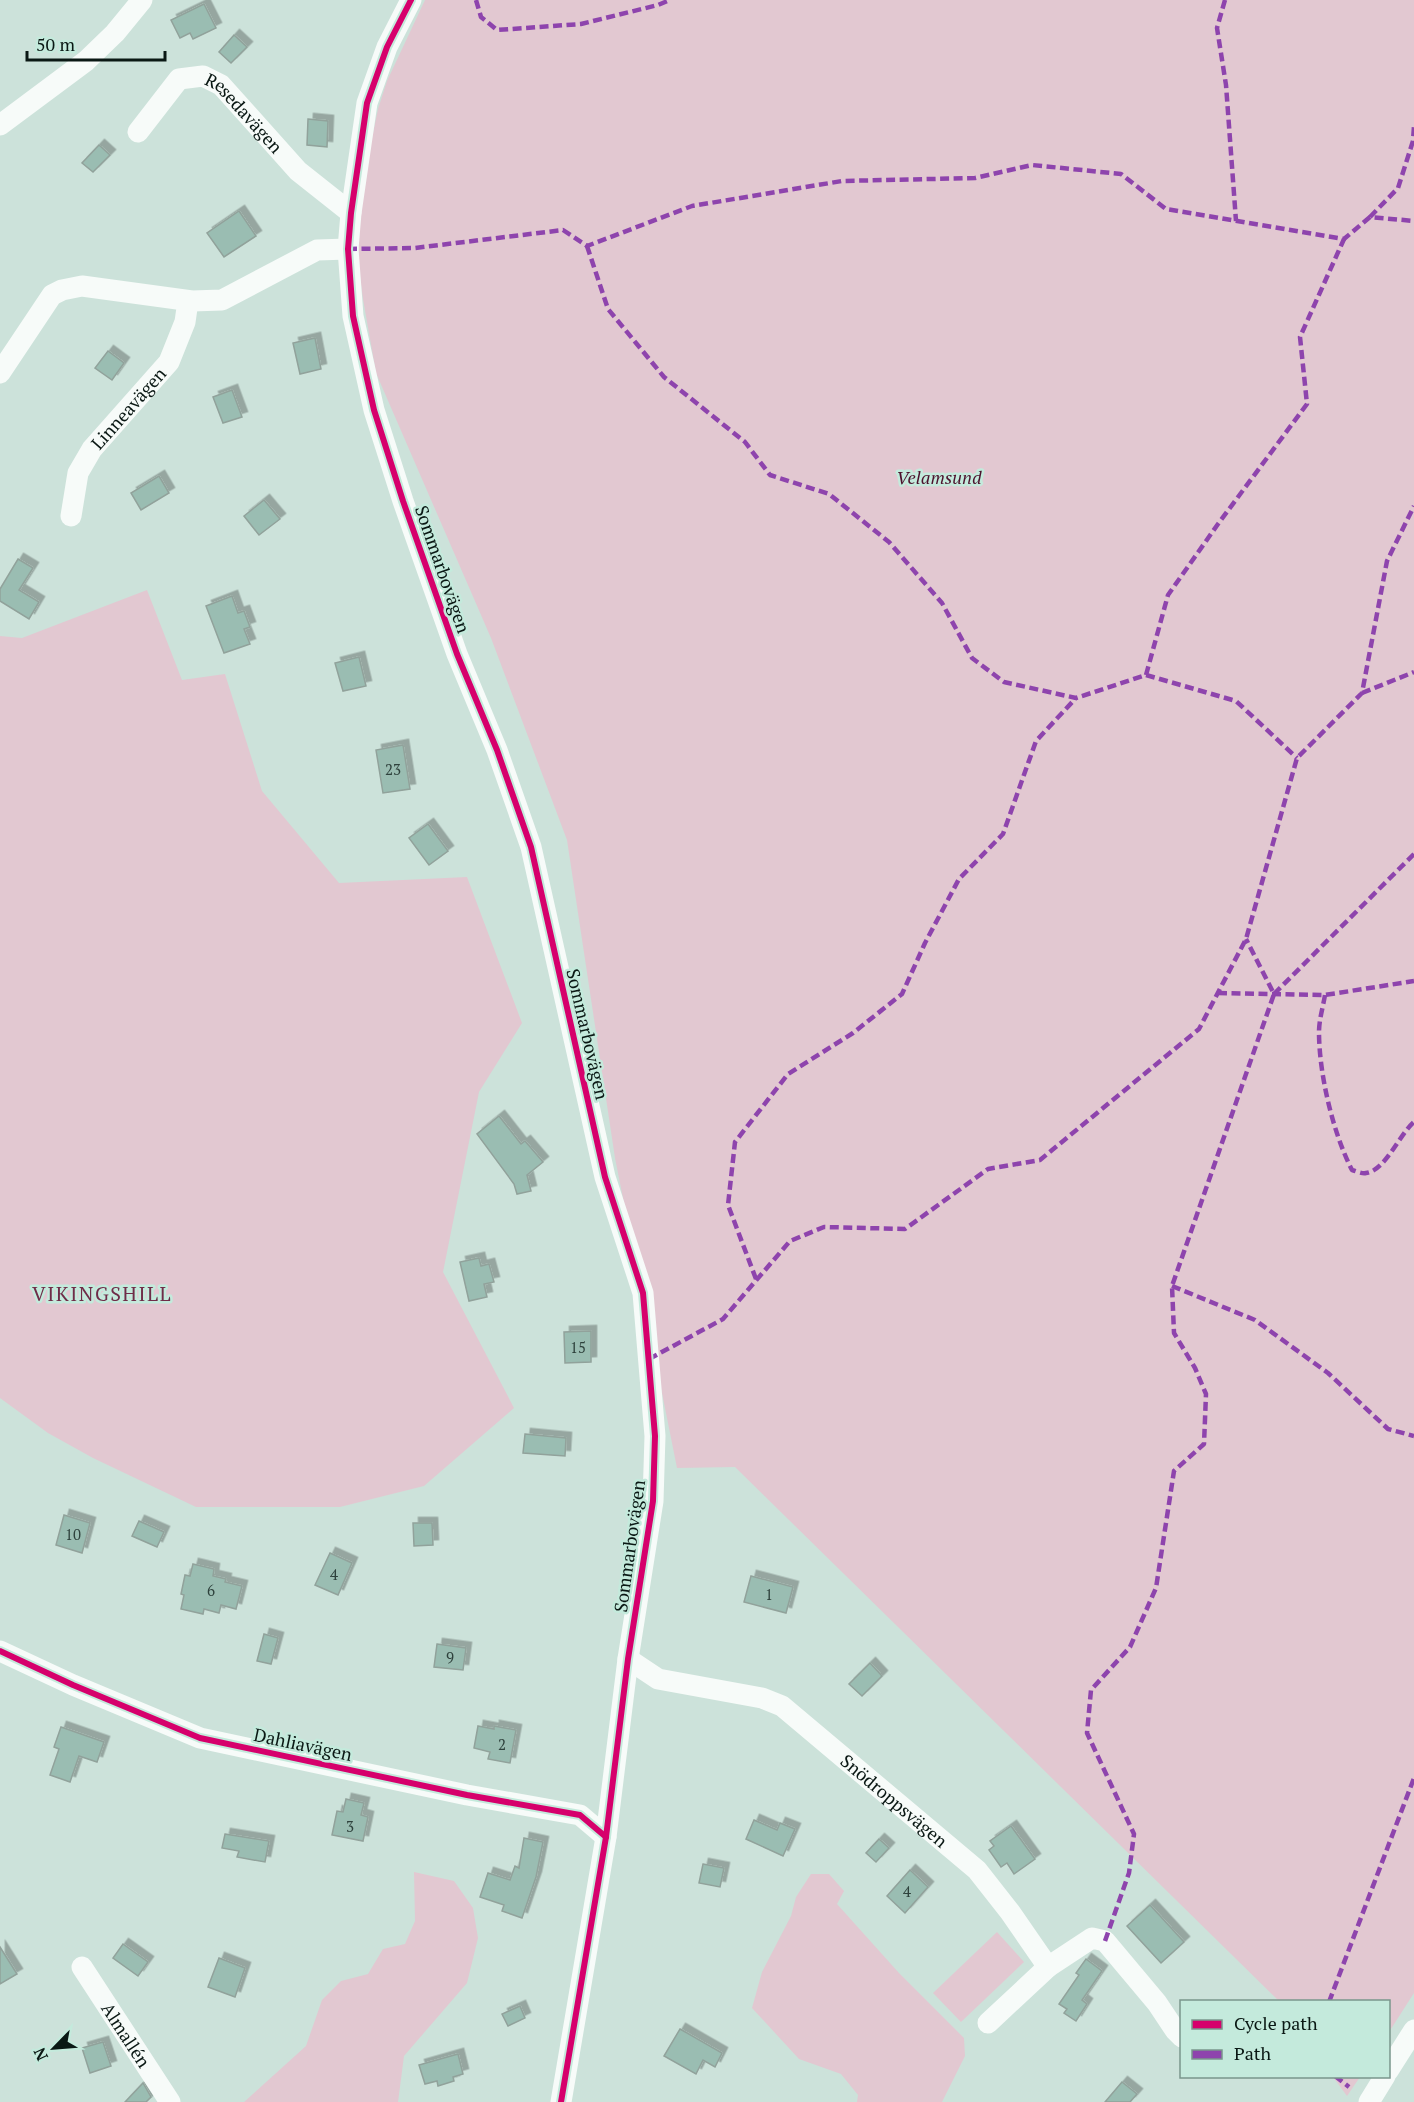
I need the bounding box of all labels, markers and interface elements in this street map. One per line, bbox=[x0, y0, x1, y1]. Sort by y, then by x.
scale bar bbox=[27, 24, 165, 62]
text: 50 m bbox=[36, 32, 76, 56]
street label: Resedavägen bbox=[201, 67, 288, 158]
street label: Linneavägen bbox=[85, 362, 171, 454]
park label: Velamsund bbox=[896, 465, 982, 489]
street label: Sommarbovägen bbox=[410, 502, 476, 636]
house number: 23 bbox=[385, 759, 401, 779]
street label: Sommarbovägen bbox=[561, 966, 615, 1102]
district label: VIKINGSHILL bbox=[32, 1280, 172, 1307]
house number: 15 bbox=[570, 1337, 586, 1357]
street label: Sommarbovägen bbox=[608, 1478, 650, 1614]
house number: 10 bbox=[65, 1524, 81, 1544]
house number: 4 bbox=[330, 1564, 338, 1584]
house number: 6 bbox=[207, 1580, 215, 1600]
house number: 1 bbox=[765, 1584, 773, 1604]
house number: 9 bbox=[446, 1647, 454, 1667]
street label: Dahliavägen bbox=[252, 1722, 355, 1766]
house number: 2 bbox=[498, 1734, 506, 1754]
street label: Snödroppsvägen bbox=[836, 1748, 953, 1853]
house number: 3 bbox=[346, 1816, 354, 1836]
house number: 4 bbox=[903, 1881, 911, 1901]
street label: Almallén bbox=[96, 1998, 156, 2072]
legend bbox=[1180, 2000, 1390, 2078]
text: Cycle path bbox=[1234, 2011, 1318, 2035]
north arrow bbox=[24, 2018, 84, 2078]
text: Path bbox=[1234, 2041, 1271, 2065]
text: N bbox=[28, 2044, 53, 2064]

